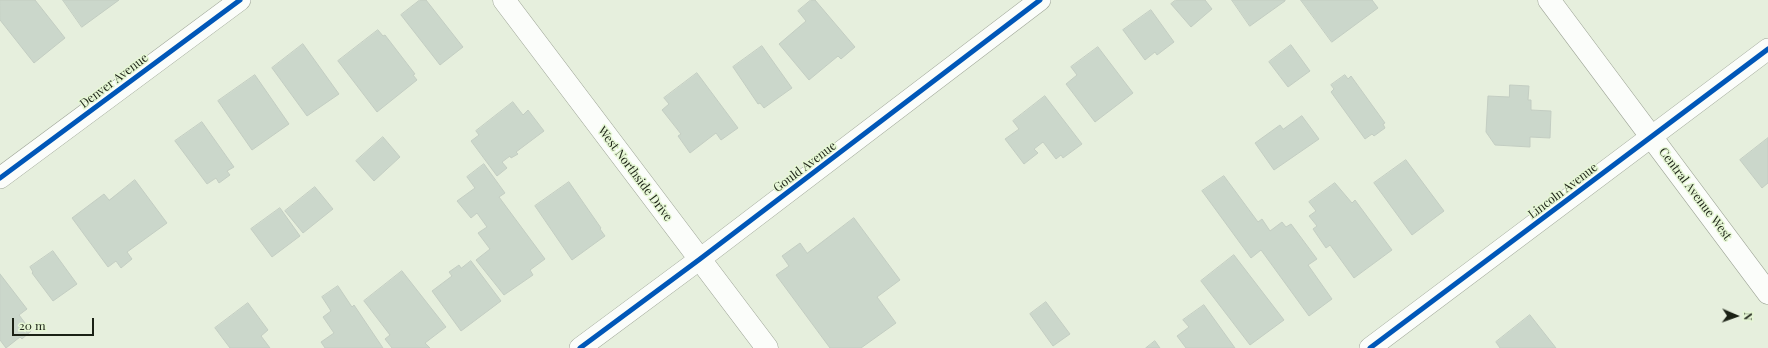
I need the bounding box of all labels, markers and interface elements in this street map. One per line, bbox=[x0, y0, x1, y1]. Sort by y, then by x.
street label: Denver Avenue bbox=[77, 51, 151, 111]
street label: West Northside Drive bbox=[595, 124, 675, 224]
street label: Gould Avenue bbox=[771, 139, 839, 195]
street label: Central Avenue West bbox=[1656, 145, 1734, 243]
street label: Lincoln Avenue bbox=[1525, 160, 1601, 222]
north arrow bbox=[1716, 296, 1756, 336]
scale bar bbox=[14, 310, 96, 336]
text: N bbox=[1741, 312, 1756, 321]
text: 20 m bbox=[19, 317, 46, 333]

